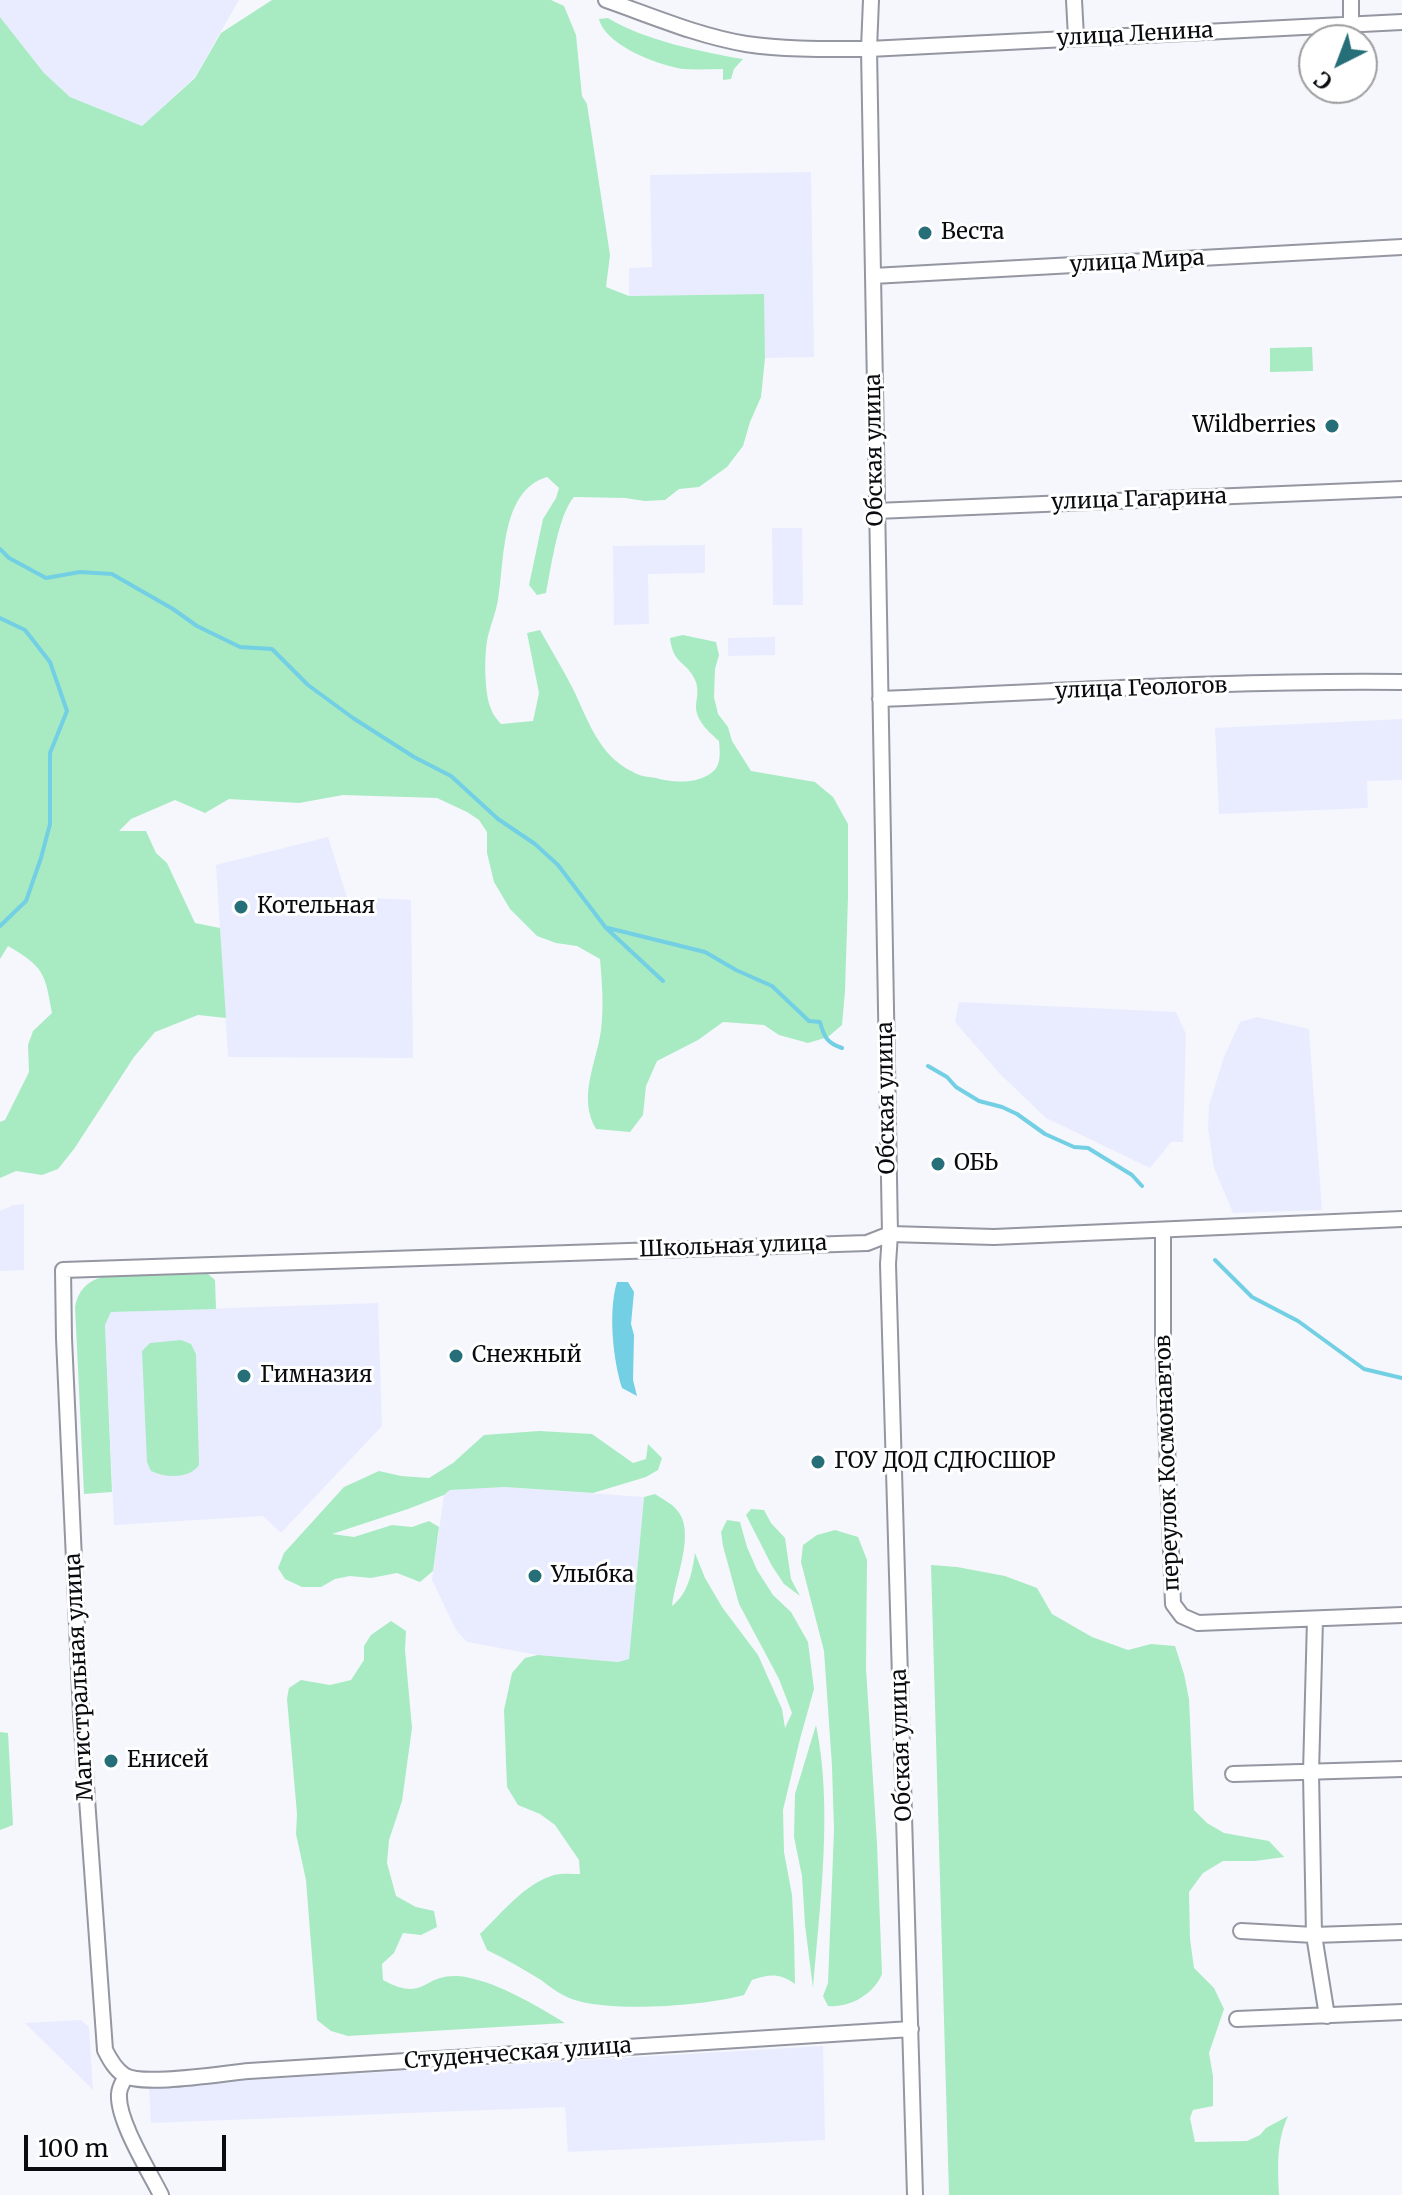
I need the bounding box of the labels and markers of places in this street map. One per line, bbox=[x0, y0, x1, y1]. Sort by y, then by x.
place label: Веста bbox=[941, 220, 1004, 246]
marker: Веста bbox=[916, 224, 934, 242]
place label: Wildberries bbox=[1192, 413, 1316, 439]
marker: Wildberries bbox=[1323, 417, 1341, 435]
place label: Котельная bbox=[257, 894, 375, 920]
marker: Котельная bbox=[232, 898, 250, 916]
place label: ОБЬ bbox=[954, 1151, 998, 1177]
marker: ОБЬ bbox=[929, 1155, 947, 1173]
place label: Снежный bbox=[472, 1343, 582, 1369]
marker: Снежный bbox=[447, 1347, 465, 1365]
place label: Гимназия bbox=[260, 1363, 372, 1389]
marker: Гимназия bbox=[235, 1367, 253, 1385]
place label: ГОУ ДОД СДЮСШОР bbox=[834, 1449, 1056, 1475]
marker: ГОУ ДОД СДЮСШОР bbox=[809, 1453, 827, 1471]
place label: Улыбка bbox=[551, 1563, 634, 1589]
marker: Улыбка bbox=[526, 1567, 544, 1585]
place label: Енисей bbox=[127, 1748, 209, 1774]
marker: Енисей bbox=[102, 1752, 120, 1770]

